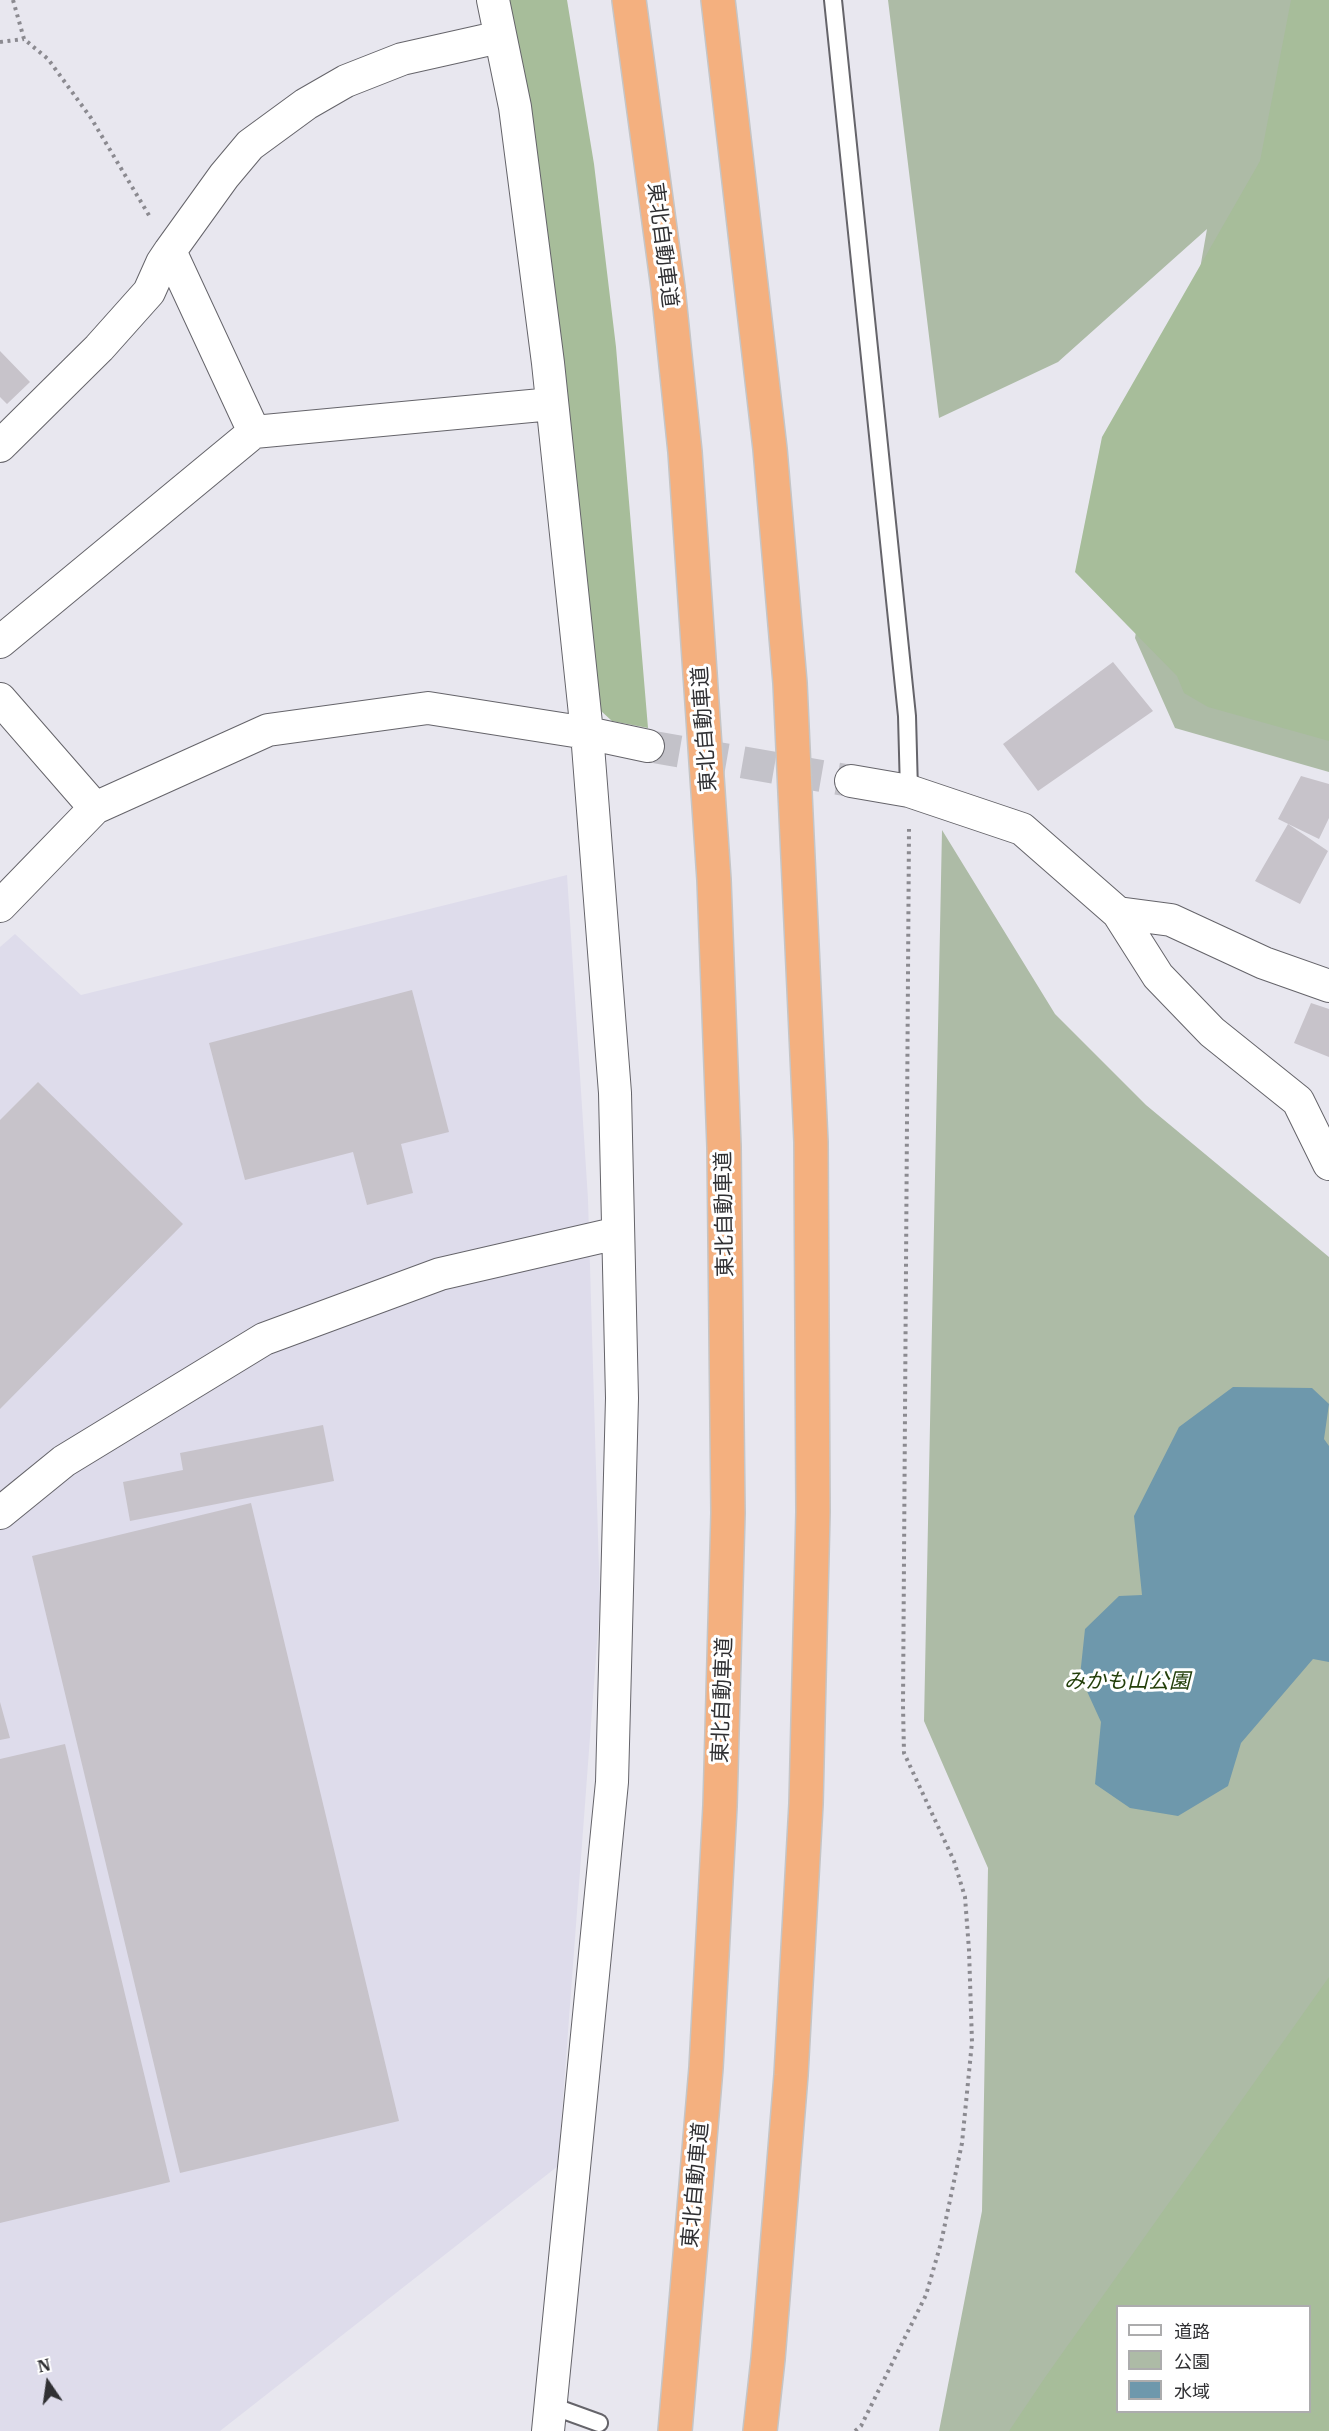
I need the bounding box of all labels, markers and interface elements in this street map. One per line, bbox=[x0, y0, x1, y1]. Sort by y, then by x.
street label: 東北自動車道 bbox=[642, 181, 682, 309]
street label: 東北自動車道 bbox=[688, 665, 722, 793]
street label: 東北自動車道 bbox=[711, 1151, 739, 1277]
street label: 東北自動車道 bbox=[708, 1637, 738, 1763]
park label: みかも山公園 bbox=[1064, 1669, 1190, 1695]
street label: 東北自動車道 bbox=[678, 2121, 714, 2249]
legend bbox=[1116, 2305, 1311, 2413]
text: 道路 bbox=[1174, 2320, 1210, 2343]
text: 公園 bbox=[1174, 2350, 1210, 2373]
north arrow bbox=[18, 2353, 78, 2413]
text: N bbox=[36, 2354, 52, 2377]
text: 水域 bbox=[1174, 2380, 1210, 2403]

